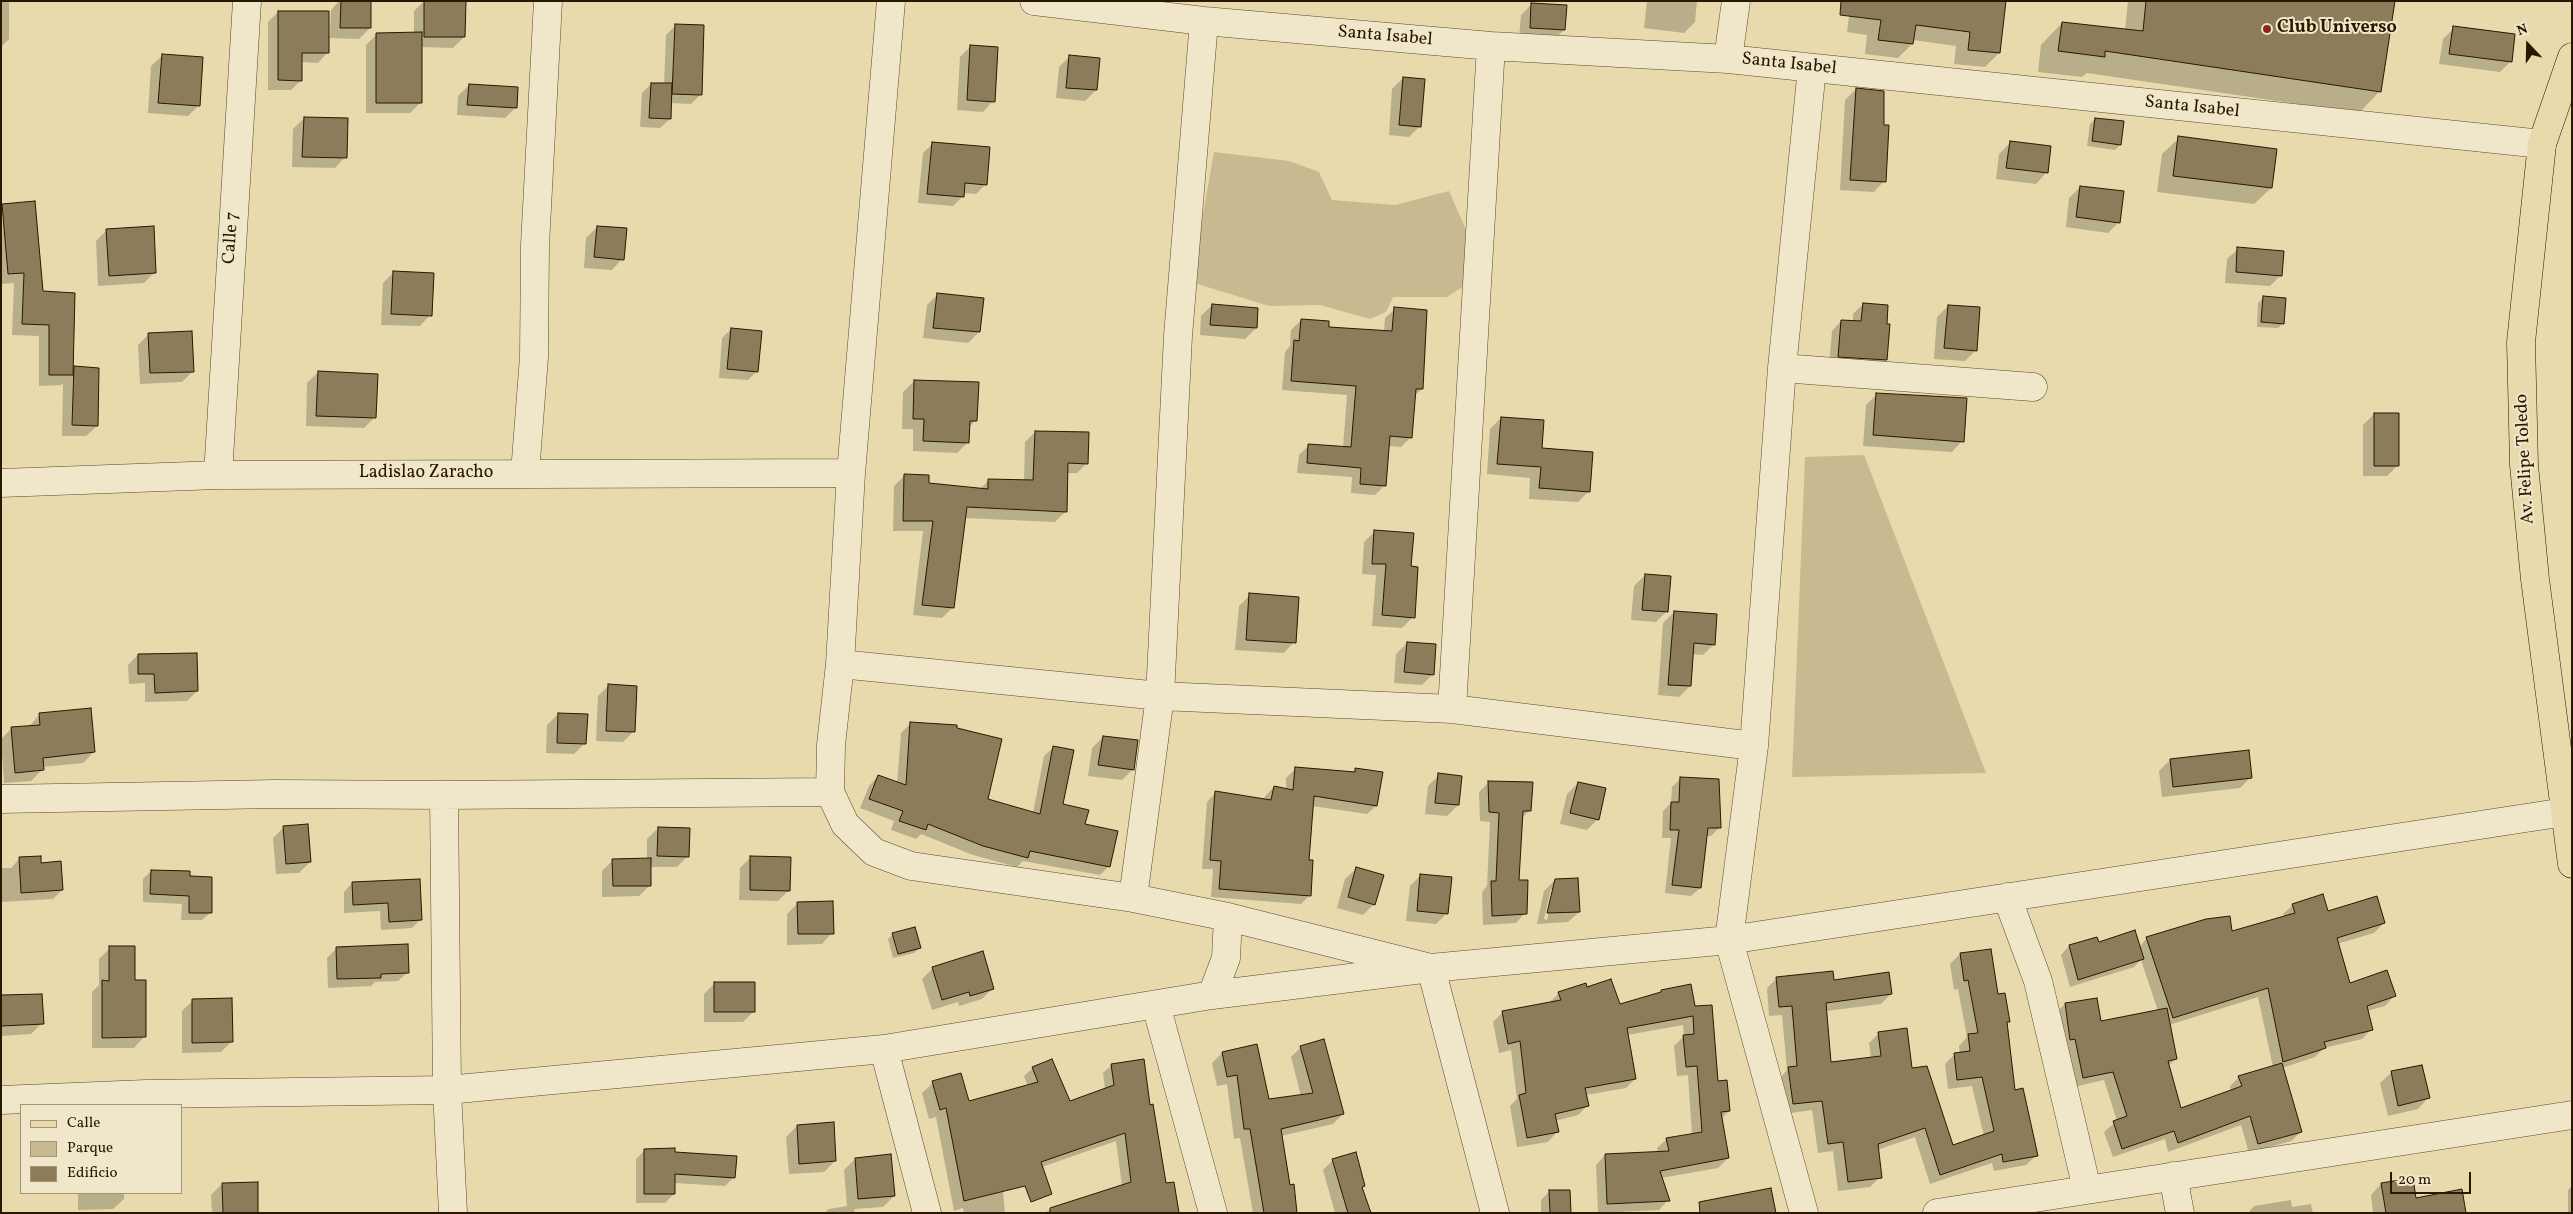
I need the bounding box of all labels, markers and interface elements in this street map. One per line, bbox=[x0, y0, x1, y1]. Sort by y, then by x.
place label: Club Universo bbox=[2277, 18, 2397, 40]
north arrow bbox=[2503, 20, 2553, 70]
text: N bbox=[2514, 20, 2531, 41]
street label: Santa Isabel bbox=[1337, 22, 1433, 52]
marker: Club Universo bbox=[2261, 23, 2273, 35]
street label: Santa Isabel bbox=[1740, 49, 1838, 81]
street label: Santa Isabel bbox=[2143, 92, 2241, 124]
street label: Calle 7 bbox=[219, 211, 245, 265]
street label: Av. Felipe Toledo bbox=[2512, 393, 2540, 525]
street label: Ladislao Zaracho bbox=[359, 463, 493, 485]
legend bbox=[20, 1104, 182, 1194]
text: Calle bbox=[67, 1113, 100, 1134]
text: Parque bbox=[67, 1138, 113, 1159]
scale bar bbox=[2393, 1162, 2474, 1194]
text: Edificio bbox=[67, 1163, 118, 1184]
text: 20 m bbox=[2398, 1170, 2431, 1191]

